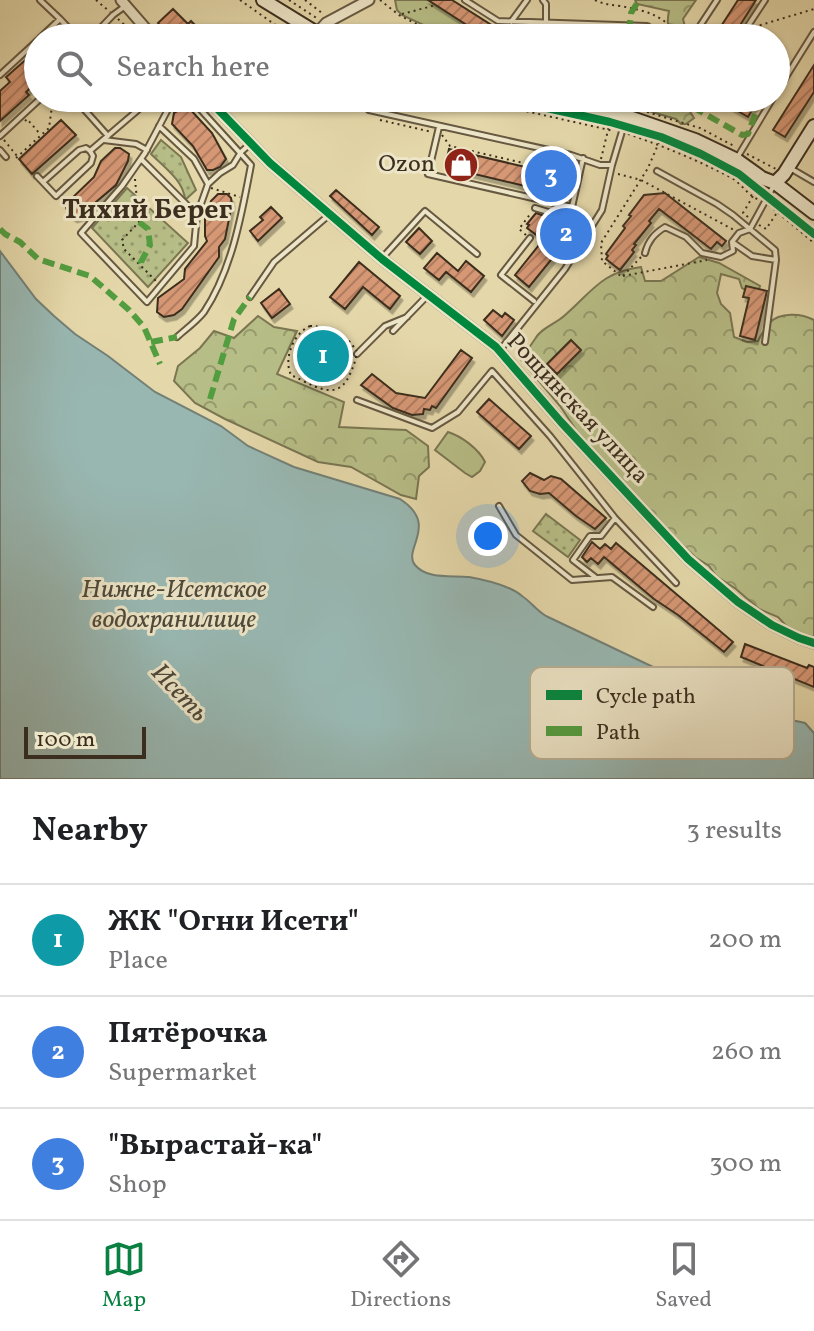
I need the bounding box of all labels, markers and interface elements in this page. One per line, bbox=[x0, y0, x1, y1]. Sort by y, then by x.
search box bbox=[24, 24, 790, 112]
icon: search bbox=[52, 46, 96, 90]
text: Search here bbox=[116, 47, 270, 89]
shop icon: Ozon bbox=[442, 146, 480, 184]
pin: 3 bbox=[525, 146, 577, 206]
place label: Ozon bbox=[378, 148, 435, 182]
district label: Тихий Берег bbox=[62, 191, 233, 230]
pin: 2 bbox=[540, 204, 592, 264]
pin: 1 bbox=[297, 326, 349, 386]
street label: Рощинская улица bbox=[498, 326, 656, 492]
your location bbox=[468, 516, 508, 556]
water label: Нижне-Исетское водохранилище bbox=[81, 572, 267, 638]
water label: Исеть bbox=[142, 656, 216, 730]
legend bbox=[530, 667, 794, 759]
text: Cycle path bbox=[596, 682, 696, 713]
text: Path bbox=[596, 718, 640, 749]
scale bar bbox=[24, 723, 146, 759]
text: 100 m bbox=[36, 725, 95, 756]
text: Nearby bbox=[32, 808, 148, 855]
text: 3 results bbox=[686, 813, 782, 849]
text: ЖК "Огни Исети" bbox=[108, 901, 359, 943]
text: 1 bbox=[53, 922, 63, 958]
text: 200 m bbox=[708, 922, 782, 958]
text: Place bbox=[108, 943, 168, 979]
text: Пятёрочка bbox=[108, 1013, 268, 1055]
text: 2 bbox=[51, 1034, 65, 1070]
text: 260 m bbox=[711, 1034, 782, 1070]
text: Supermarket bbox=[108, 1055, 257, 1091]
text: "Вырастай-ка" bbox=[108, 1125, 322, 1167]
text: 3 bbox=[51, 1146, 65, 1182]
text: 300 m bbox=[709, 1146, 782, 1182]
text: Shop bbox=[108, 1167, 167, 1203]
tab: Map bbox=[102, 1237, 146, 1316]
tab: Directions bbox=[350, 1237, 451, 1316]
tab: Saved bbox=[655, 1237, 712, 1316]

